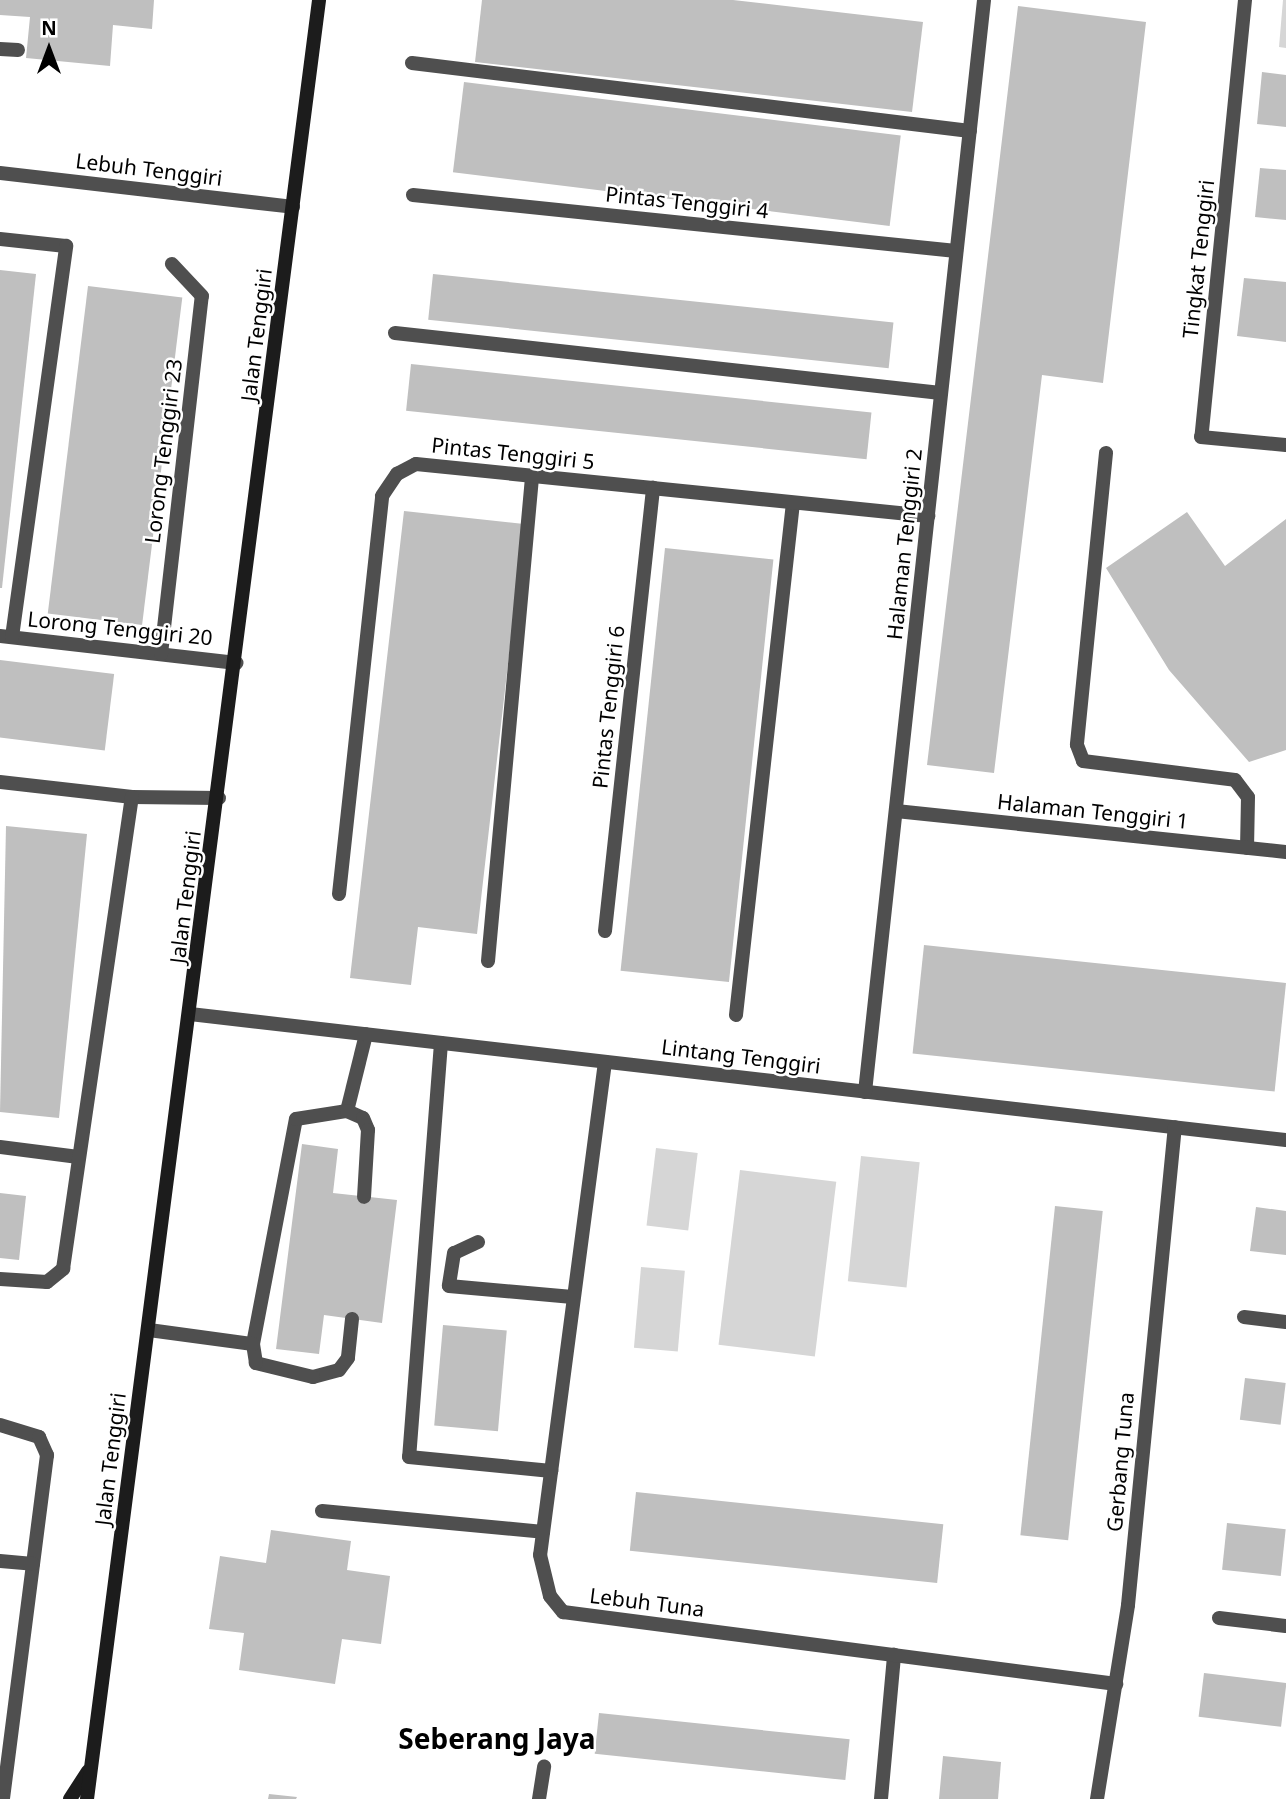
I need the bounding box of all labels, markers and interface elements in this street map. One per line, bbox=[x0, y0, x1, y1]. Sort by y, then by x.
north arrow bbox=[14, 14, 84, 84]
text: N bbox=[41, 15, 57, 41]
street label: Lebuh Tenggiri bbox=[74, 148, 224, 190]
street label: Tingkat Tenggiri bbox=[1177, 178, 1219, 340]
street label: Pintas Tenggiri 4 bbox=[604, 181, 770, 223]
street label: Jalan Tenggiri bbox=[235, 267, 277, 403]
street label: Lorong Tenggiri 23 bbox=[139, 357, 187, 545]
street label: Pintas Tenggiri 5 bbox=[430, 432, 596, 474]
street label: Halaman Tenggiri 2 bbox=[881, 447, 927, 641]
street label: Lorong Tenggiri 20 bbox=[26, 606, 214, 650]
street label: Pintas Tenggiri 6 bbox=[587, 624, 629, 790]
street label: Halaman Tenggiri 1 bbox=[996, 788, 1190, 834]
street label: Jalan Tenggiri bbox=[164, 829, 206, 965]
street label: Lintang Tenggiri bbox=[660, 1034, 822, 1078]
street label: Jalan Tenggiri bbox=[89, 1391, 131, 1527]
street label: Gerbang Tuna bbox=[1101, 1391, 1139, 1533]
street label: Lebuh Tuna bbox=[588, 1582, 706, 1622]
district label: Seberang Jaya bbox=[398, 1721, 596, 1755]

